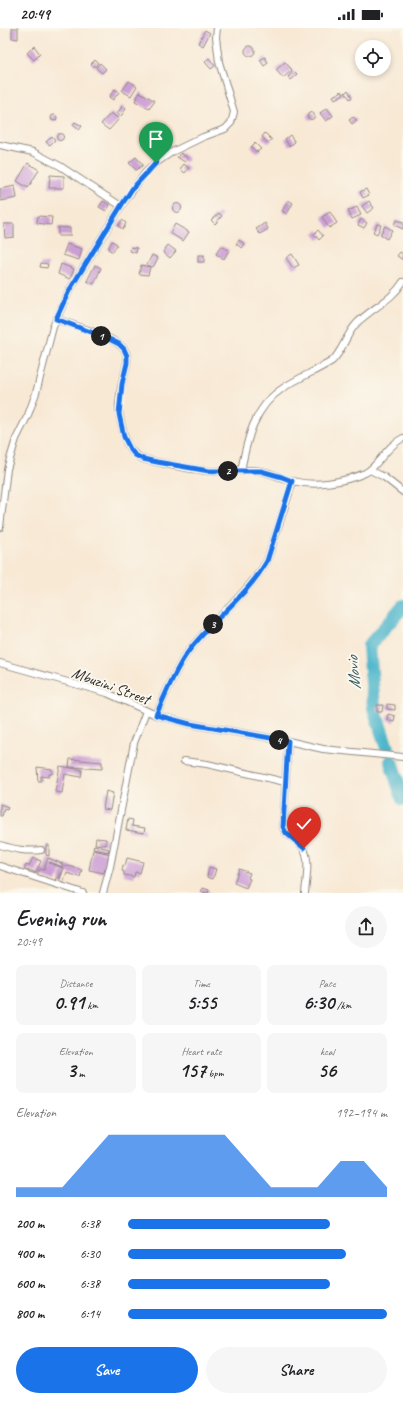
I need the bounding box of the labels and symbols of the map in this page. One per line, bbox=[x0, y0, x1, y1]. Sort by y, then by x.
pin bbox=[139, 122, 173, 163]
pin: 1 bbox=[91, 326, 111, 346]
pin: 2 bbox=[218, 461, 238, 481]
pin: 3 bbox=[203, 614, 223, 634]
water label: Movio bbox=[341, 654, 365, 690]
street label: Mbuzini Street bbox=[69, 663, 155, 710]
pin: 4 bbox=[269, 730, 289, 750]
pin bbox=[287, 807, 321, 848]

